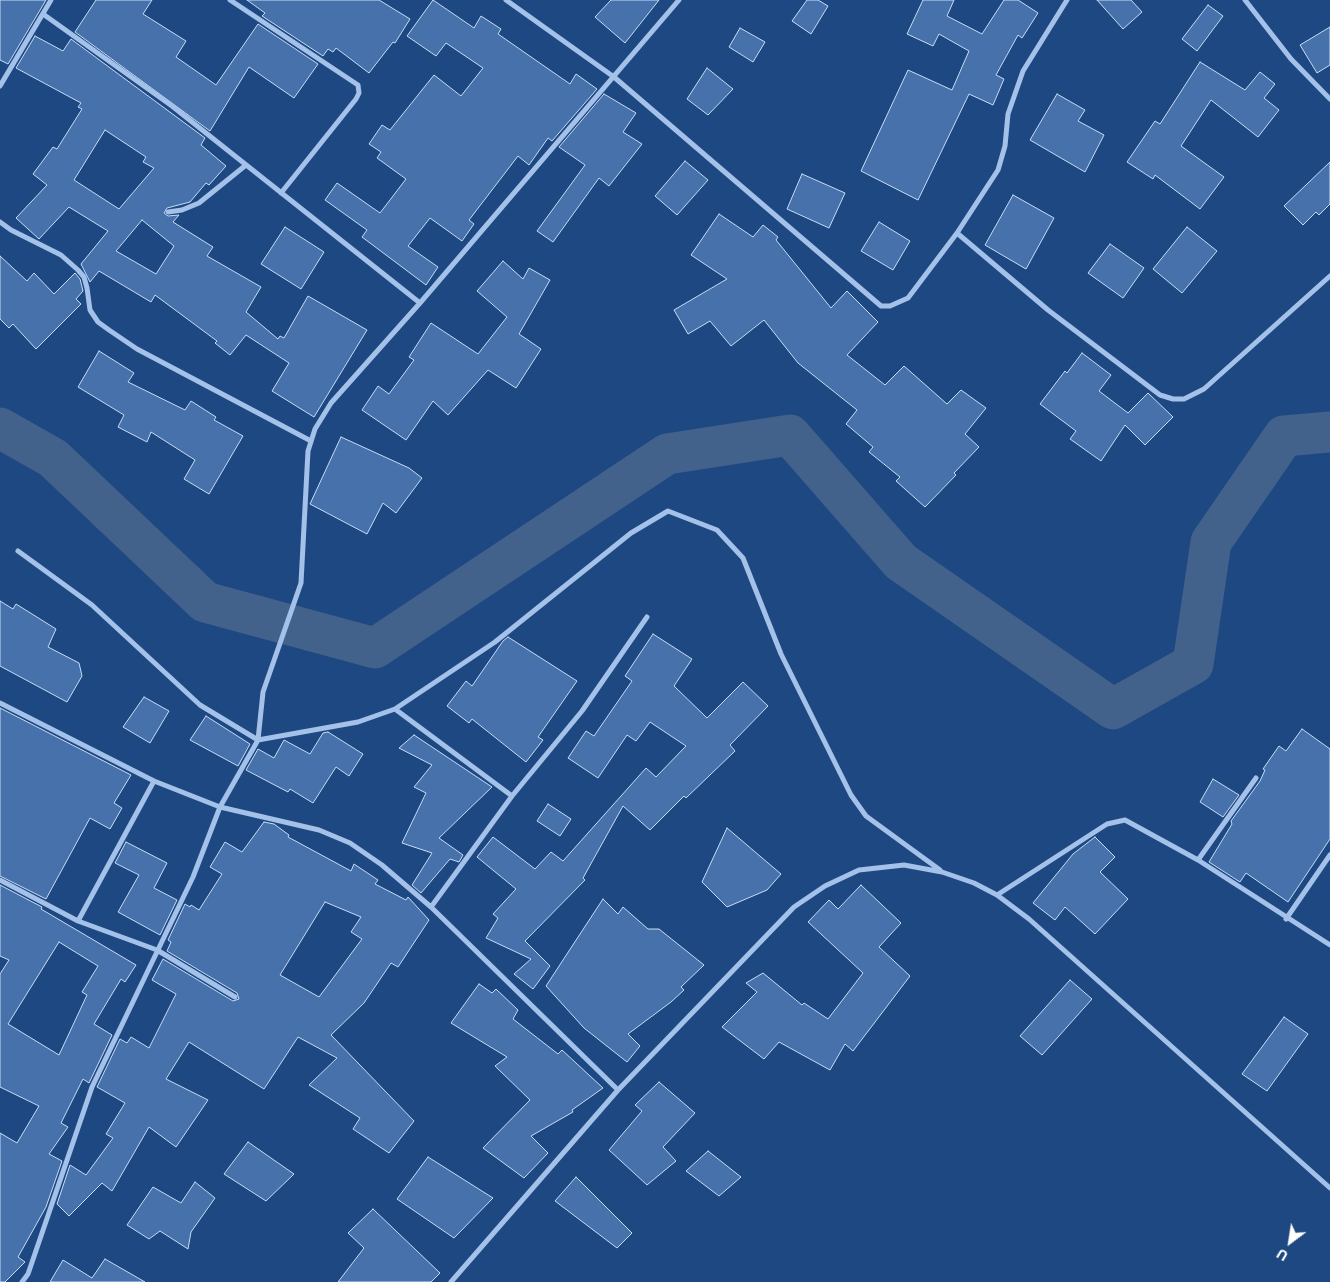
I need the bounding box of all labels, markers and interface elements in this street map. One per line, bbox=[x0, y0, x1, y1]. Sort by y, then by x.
north arrow bbox=[1265, 1217, 1315, 1267]
text: U bbox=[1273, 1244, 1291, 1266]

